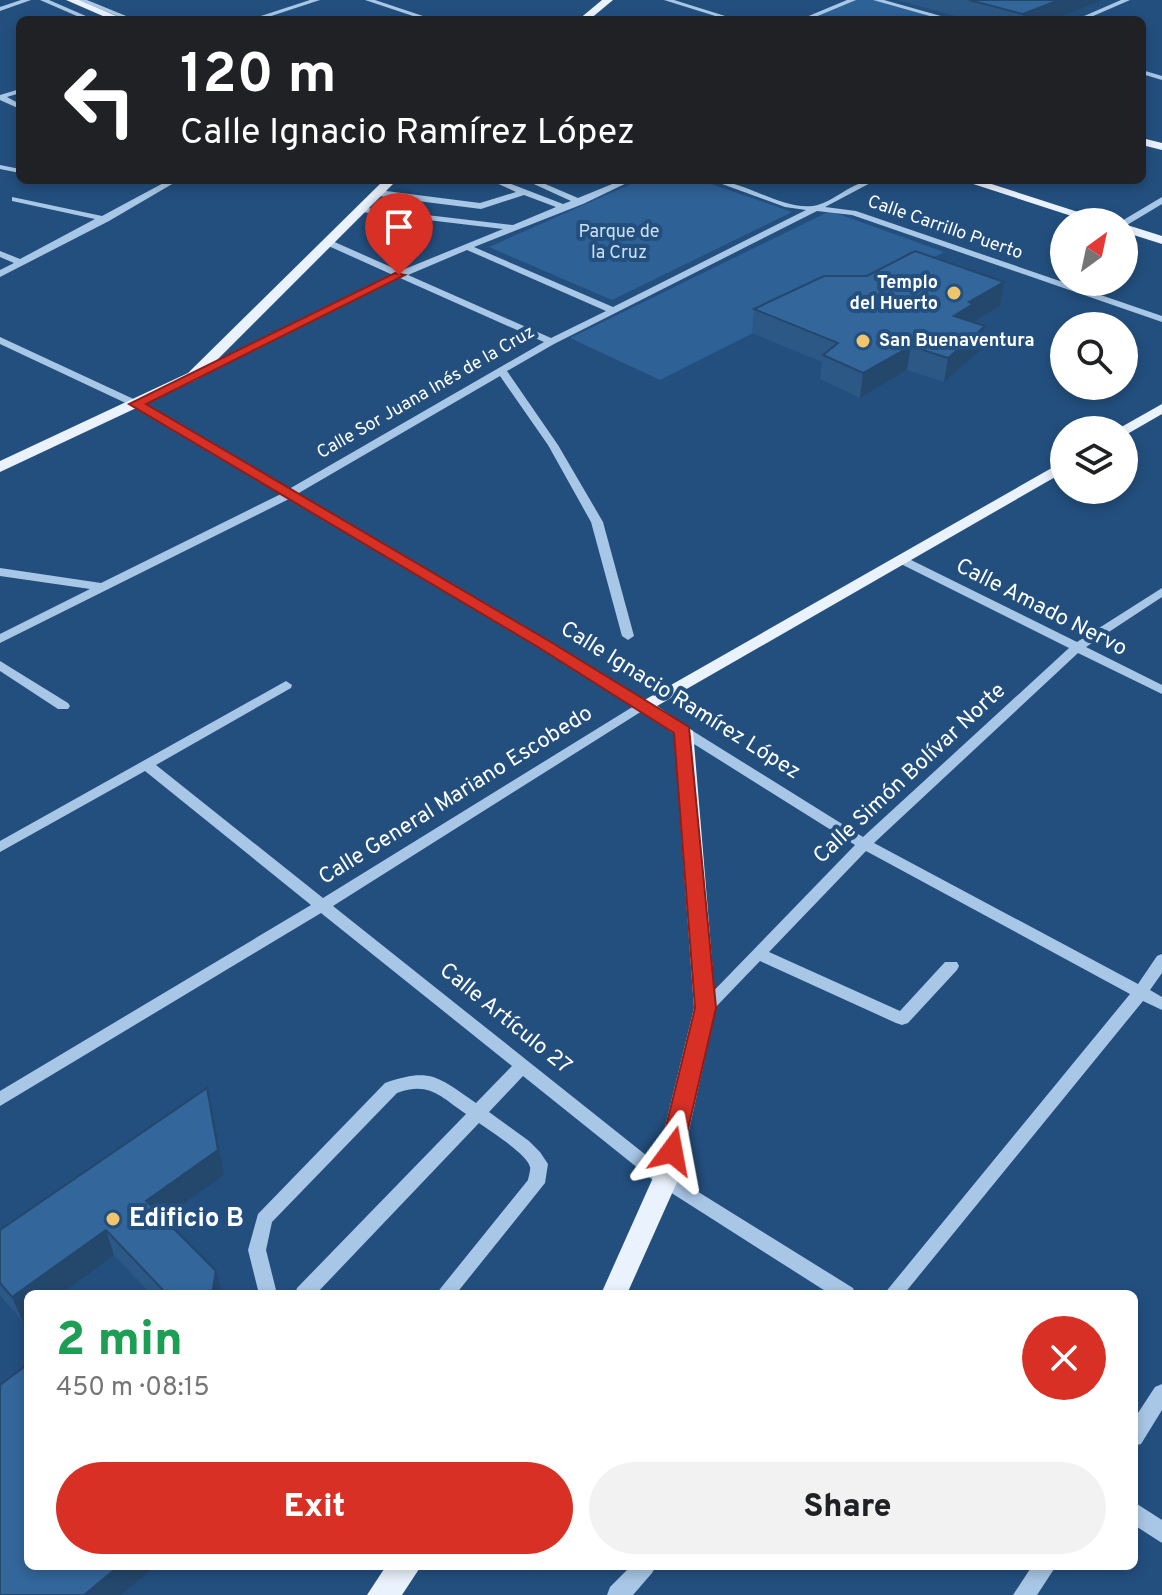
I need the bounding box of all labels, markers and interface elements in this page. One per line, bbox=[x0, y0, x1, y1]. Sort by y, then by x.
text: 120 m bbox=[180, 42, 337, 112]
icon: left bbox=[48, 48, 152, 152]
text: Calle Ignacio Ramírez López bbox=[180, 111, 635, 157]
street label: Calle Carrillo Puerto bbox=[864, 191, 1026, 265]
pin bbox=[365, 193, 433, 275]
icon: arrive bbox=[377, 205, 421, 249]
north arrow bbox=[1050, 208, 1138, 296]
map controls bbox=[1050, 208, 1138, 504]
park label: Parque de la Cruz bbox=[578, 221, 660, 265]
place label: Templo del Huerto bbox=[850, 272, 938, 316]
marker: Templo del Huerto bbox=[945, 284, 963, 302]
button: search bbox=[1050, 312, 1138, 400]
street label: Calle Sor Juana Inés de la Cruz bbox=[313, 321, 539, 465]
place label: San Buenaventura bbox=[879, 330, 1034, 353]
marker: San Buenaventura bbox=[854, 332, 872, 350]
button: layers bbox=[1050, 416, 1138, 504]
street label: Calle Amado Nervo bbox=[951, 553, 1131, 663]
street label: Calle Ignacio Ramírez López bbox=[555, 616, 805, 786]
street label: Calle Simón Bolívar Norte bbox=[808, 678, 1012, 870]
street label: Calle General Mariano Escobedo bbox=[314, 700, 598, 892]
street label: Calle Artículo 27 bbox=[433, 957, 577, 1081]
position arrow bbox=[630, 1109, 714, 1193]
place label: Edificio B bbox=[129, 1203, 244, 1236]
marker: Edificio B bbox=[104, 1210, 122, 1228]
text: 2 min bbox=[56, 1312, 183, 1372]
button: close bbox=[1022, 1316, 1106, 1400]
text: 450 m · 08:15 bbox=[56, 1372, 210, 1405]
button: Exit bbox=[56, 1462, 573, 1554]
button: Share bbox=[589, 1462, 1106, 1554]

